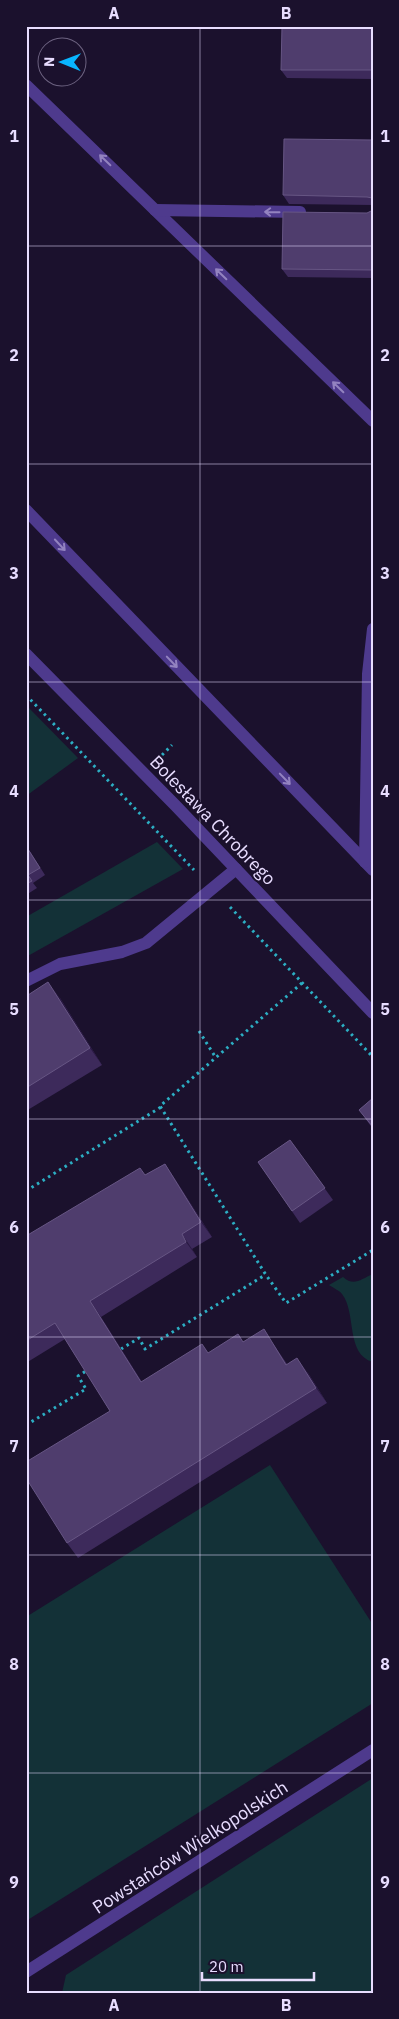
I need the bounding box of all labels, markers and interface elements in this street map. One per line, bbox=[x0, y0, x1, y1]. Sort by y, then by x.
text: A bbox=[109, 3, 120, 23]
text: B bbox=[281, 3, 292, 23]
north arrow bbox=[38, 38, 88, 88]
text: N bbox=[40, 57, 58, 67]
text: 1 bbox=[9, 126, 19, 146]
text: 1 bbox=[380, 126, 390, 146]
one-way arrow bbox=[98, 154, 111, 166]
one-way arrow bbox=[264, 207, 280, 217]
one-way arrow bbox=[215, 267, 227, 280]
text: 2 bbox=[9, 345, 19, 365]
text: 2 bbox=[380, 345, 390, 365]
one-way arrow bbox=[331, 381, 344, 393]
one-way arrow bbox=[54, 539, 66, 552]
text: 3 bbox=[9, 563, 19, 583]
text: 3 bbox=[380, 563, 390, 583]
one-way arrow bbox=[166, 656, 178, 668]
street label: Bolesława Chrobrego bbox=[145, 750, 281, 890]
one-way arrow bbox=[279, 773, 291, 786]
text: 4 bbox=[9, 781, 19, 801]
text: 4 bbox=[380, 781, 390, 801]
text: 5 bbox=[9, 999, 19, 1019]
text: 5 bbox=[380, 999, 390, 1019]
text: 6 bbox=[9, 1217, 19, 1237]
text: 6 bbox=[380, 1217, 390, 1237]
text: 7 bbox=[9, 1436, 19, 1456]
text: 7 bbox=[380, 1436, 390, 1456]
text: 8 bbox=[9, 1654, 19, 1674]
text: 8 bbox=[380, 1654, 390, 1674]
street label: Powstańców Wielkopolskich bbox=[88, 1775, 292, 1919]
text: 9 bbox=[9, 1872, 19, 1892]
text: 9 bbox=[380, 1872, 390, 1892]
scale bar bbox=[202, 1949, 314, 1981]
text: 20 m bbox=[209, 1957, 244, 1976]
text: A bbox=[109, 1995, 120, 2015]
text: B bbox=[281, 1995, 292, 2015]

